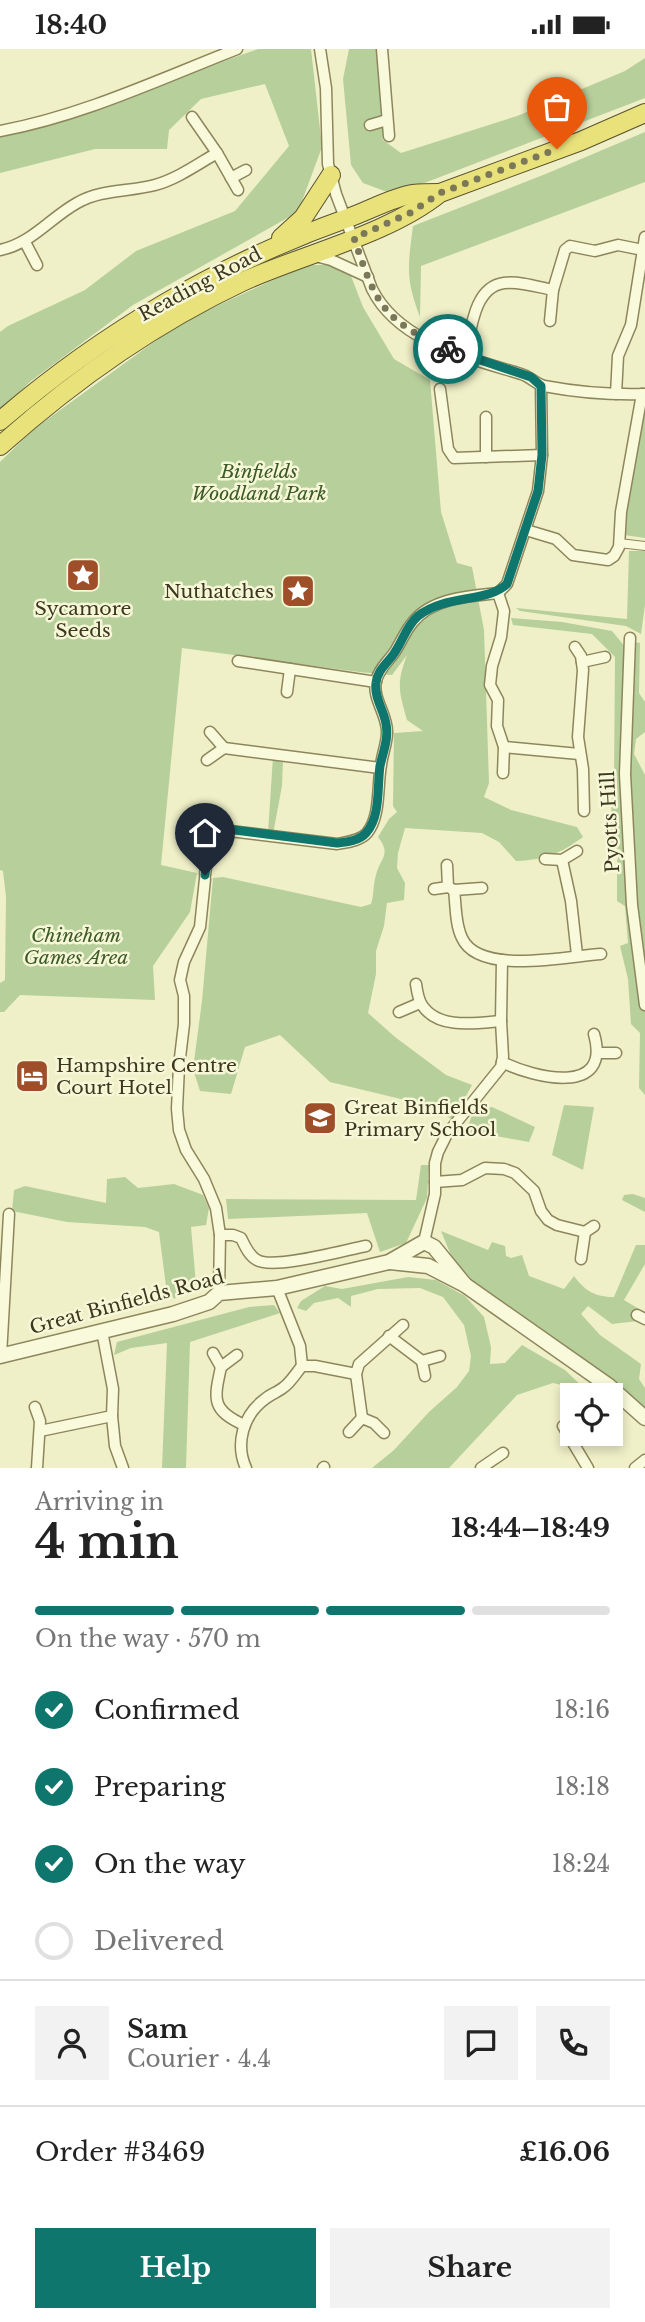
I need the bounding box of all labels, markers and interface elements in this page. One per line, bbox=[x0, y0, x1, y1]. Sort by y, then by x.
text: 18:40 bbox=[35, 9, 107, 41]
pin bbox=[527, 77, 587, 149]
icon: bag bbox=[538, 88, 576, 126]
street label: Reading Road bbox=[135, 242, 266, 326]
courier bbox=[413, 314, 483, 384]
icon: bike bbox=[429, 330, 467, 368]
park label: Binfields Woodland Park bbox=[191, 460, 327, 505]
place icon: Sycamore Seeds bbox=[64, 556, 102, 594]
place icon: Nuthatches bbox=[279, 572, 317, 610]
place label: Nuthatches bbox=[164, 580, 274, 603]
place label: Sycamore Seeds bbox=[35, 597, 131, 642]
street label: Pyotts Hill bbox=[596, 770, 624, 874]
pin bbox=[175, 803, 235, 875]
icon: home bbox=[186, 814, 224, 852]
park label: Chineham Games Area bbox=[24, 924, 128, 969]
place label: Hampshire Centre Court Hotel bbox=[56, 1054, 237, 1099]
hotel icon: Hampshire Centre Court Hotel bbox=[13, 1057, 51, 1095]
place label: Great Binfields Primary School bbox=[344, 1096, 496, 1141]
school or university icon: Great Binfields Primary School bbox=[301, 1099, 339, 1137]
street label: Great Binfields Road bbox=[27, 1265, 227, 1339]
map controls bbox=[560, 1383, 623, 1446]
button: locate bbox=[560, 1383, 623, 1446]
text: Arriving in bbox=[35, 1488, 164, 1516]
text: 18:44–18:49 bbox=[451, 1512, 610, 1544]
text: 4 min bbox=[35, 1513, 179, 1570]
text: On the way · 570 m bbox=[35, 1625, 261, 1653]
icon: check bbox=[35, 1691, 73, 1729]
text: Confirmed bbox=[94, 1694, 239, 1726]
text: 18:16 bbox=[554, 1696, 610, 1724]
icon: check bbox=[35, 1768, 73, 1806]
text: Preparing bbox=[94, 1771, 226, 1803]
text: 18:18 bbox=[555, 1773, 610, 1801]
icon: check bbox=[35, 1845, 73, 1883]
text: On the way bbox=[94, 1848, 246, 1880]
text: 18:24 bbox=[552, 1850, 610, 1878]
text: Delivered bbox=[94, 1925, 224, 1957]
button: person bbox=[35, 2006, 109, 2080]
button: chat bbox=[444, 2006, 518, 2080]
button: phone bbox=[536, 2006, 610, 2080]
text: Sam bbox=[127, 2013, 188, 2045]
text: Courier · 4.4 bbox=[127, 2045, 271, 2073]
text: Order #3469 bbox=[35, 2136, 205, 2168]
text: £16.06 bbox=[519, 2136, 610, 2168]
button: Help bbox=[35, 2228, 316, 2308]
button: Share bbox=[330, 2228, 610, 2308]

